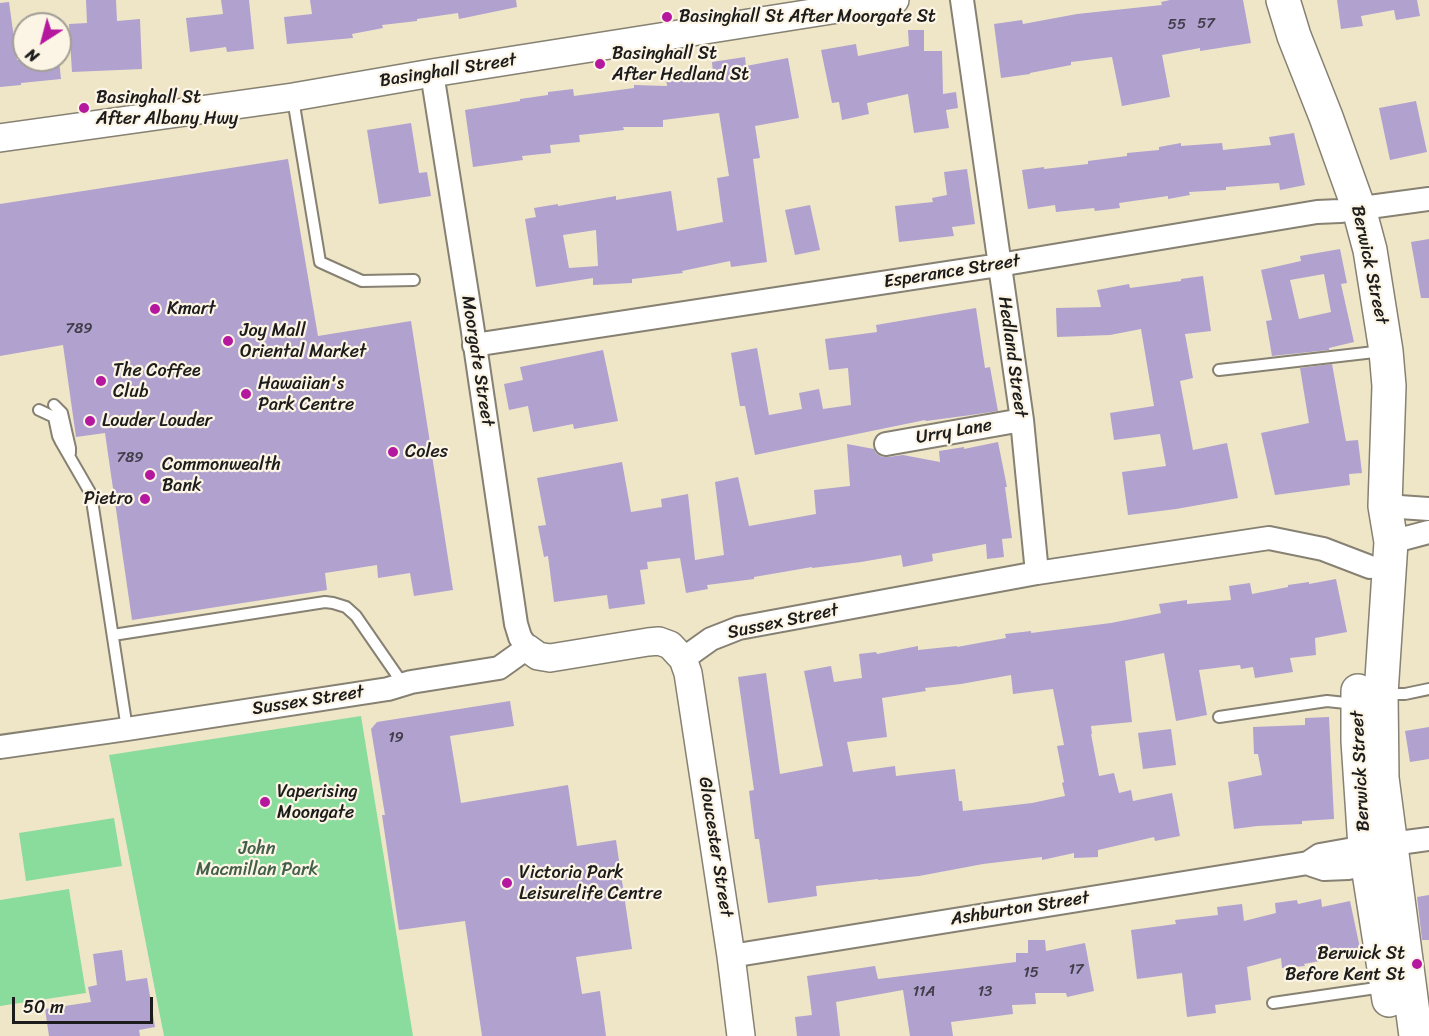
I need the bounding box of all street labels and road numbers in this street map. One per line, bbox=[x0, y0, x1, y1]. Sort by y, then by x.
street label: Basinghall Street bbox=[378, 50, 518, 92]
street label: Berwick Street bbox=[1346, 204, 1392, 326]
street label: Esperance Street bbox=[882, 251, 1022, 293]
street label: Moorgate Street bbox=[456, 294, 498, 428]
street label: Hedland Street bbox=[993, 295, 1031, 419]
street label: Urry Lane bbox=[914, 415, 994, 449]
street label: Sussex Street bbox=[726, 600, 840, 644]
street label: Sussex Street bbox=[251, 681, 365, 721]
street label: Berwick Street bbox=[1347, 710, 1375, 832]
street label: Gloucester Street bbox=[693, 775, 737, 919]
street label: Ashburton Street bbox=[949, 887, 1091, 931]

